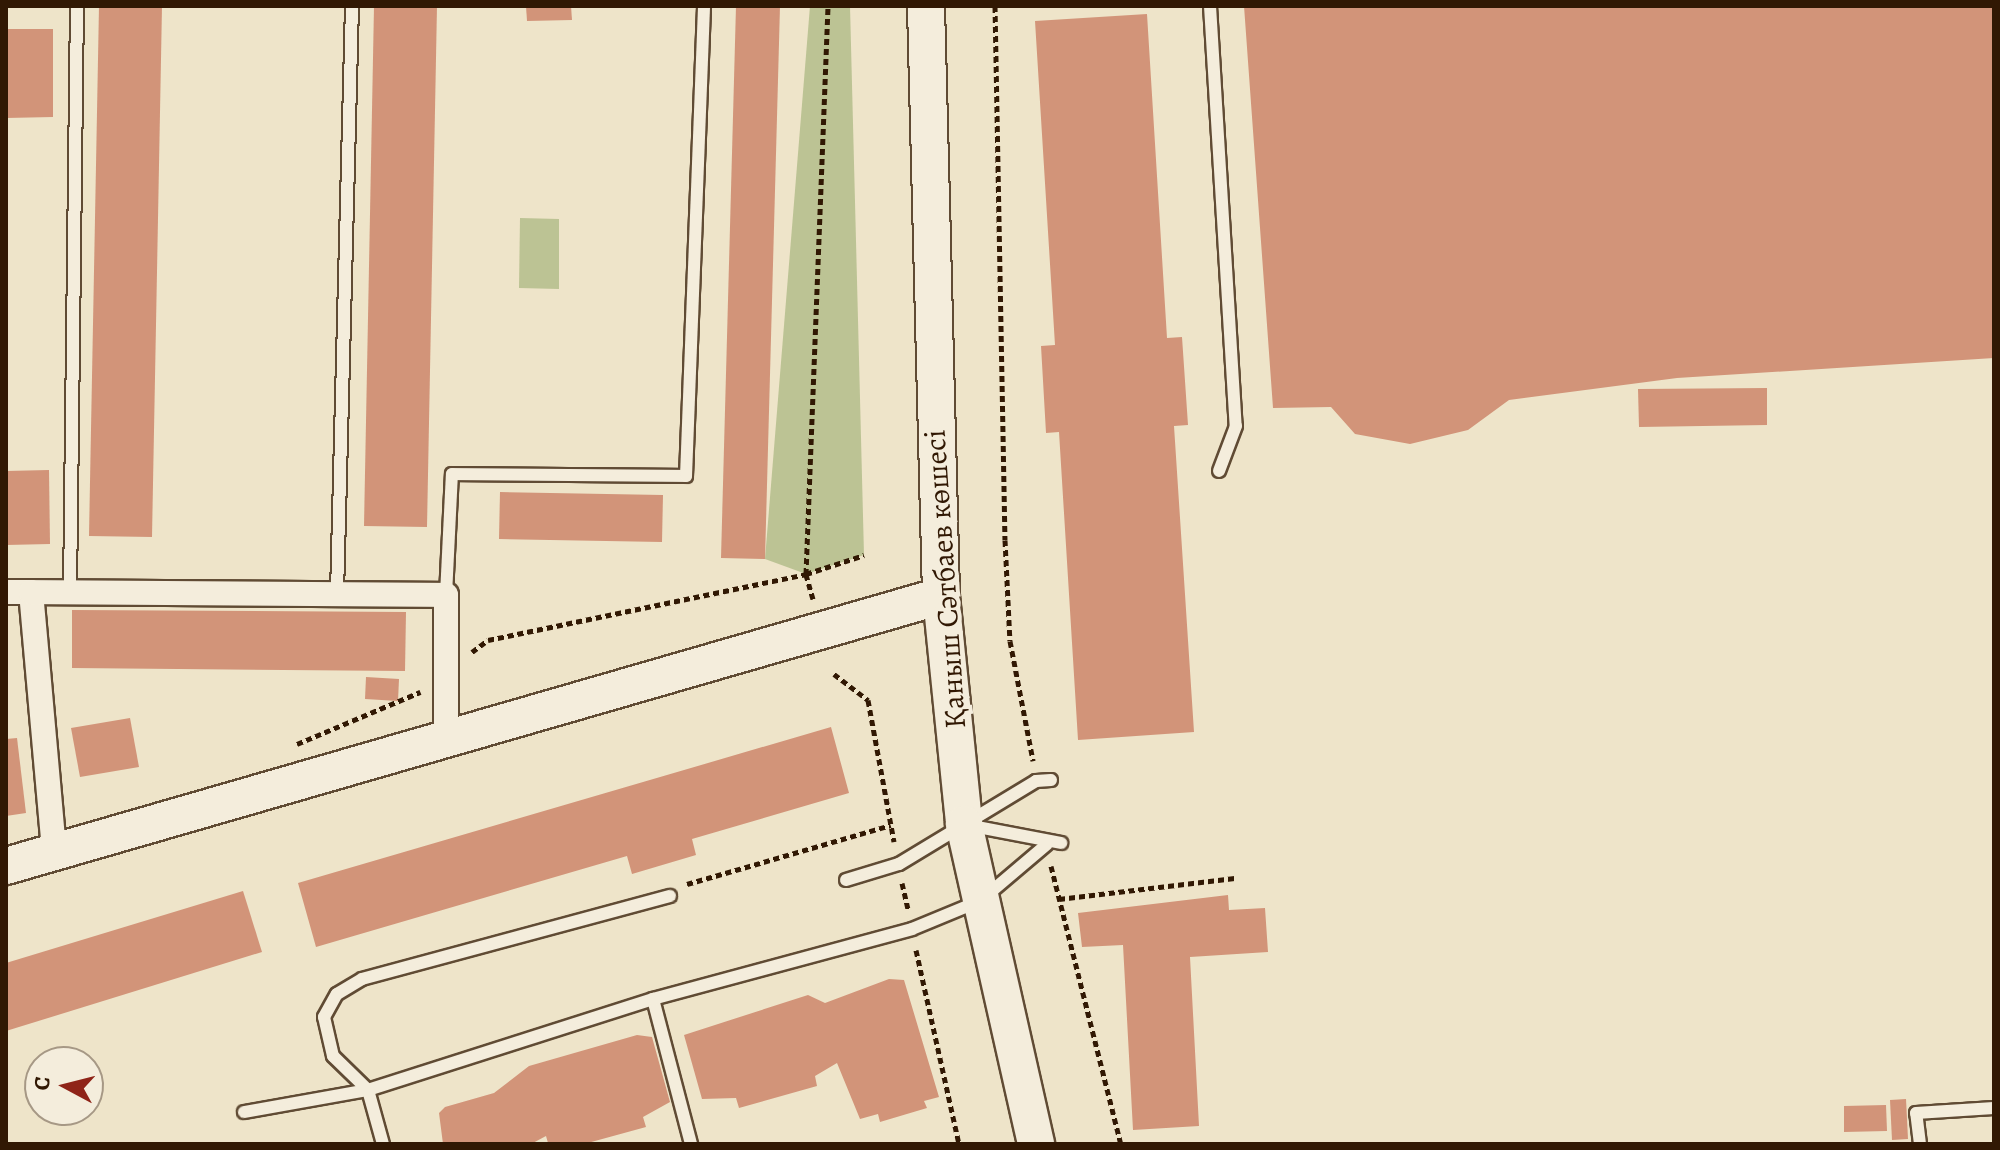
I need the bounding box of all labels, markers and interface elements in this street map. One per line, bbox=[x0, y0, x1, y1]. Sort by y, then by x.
street label: Қаныш Сәтбаев көшесі bbox=[917, 428, 973, 730]
north arrow bbox=[24, 1046, 104, 1126]
text: С bbox=[26, 1075, 58, 1092]

